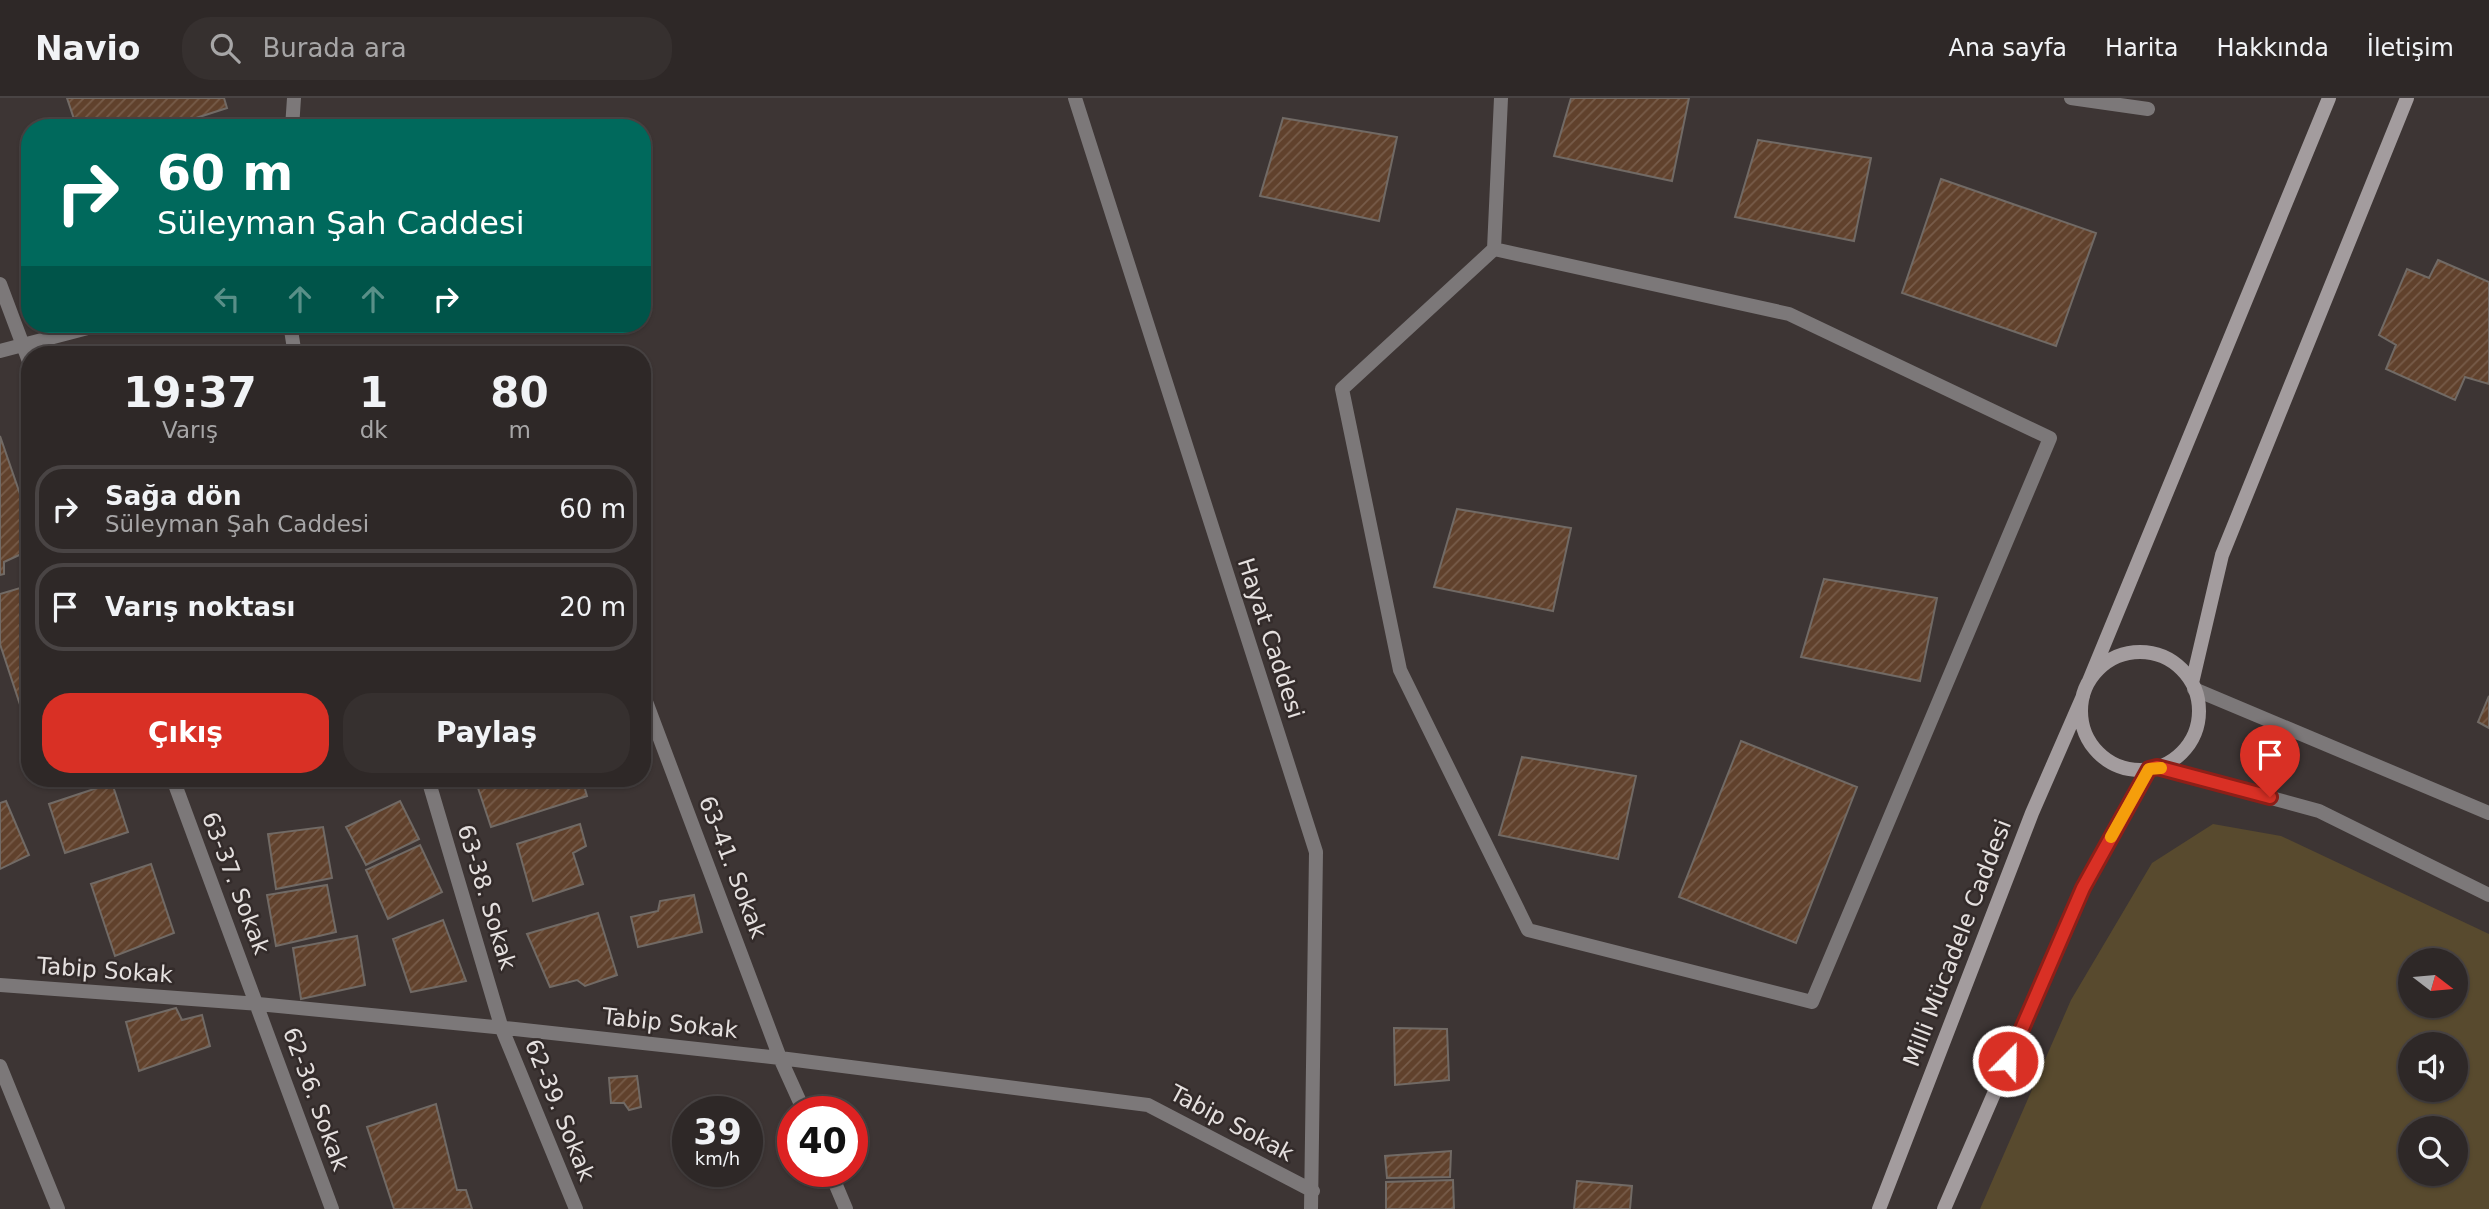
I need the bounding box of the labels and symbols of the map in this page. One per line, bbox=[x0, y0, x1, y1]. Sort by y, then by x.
street label: Hayat Caddesi bbox=[1233, 554, 1309, 722]
pin bbox=[2240, 725, 2300, 797]
street label: 63-41. Sokak bbox=[694, 792, 772, 943]
street label: 63-37. Sokak bbox=[197, 808, 275, 959]
street label: Milli Mücadele Caddesi bbox=[1898, 816, 2016, 1070]
street label: 63-38. Sokak bbox=[453, 821, 522, 973]
north arrow bbox=[2398, 948, 2468, 1018]
street label: Tabip Sokak bbox=[35, 952, 175, 988]
street label: Tabip Sokak bbox=[600, 1003, 740, 1043]
street label: 62-36. Sokak bbox=[278, 1024, 354, 1175]
position arrow bbox=[1971, 1024, 2045, 1098]
street label: 62-39. Sokak bbox=[520, 1035, 600, 1185]
street label: Tabip Sokak bbox=[1165, 1079, 1299, 1167]
speed limit sign: 40 bbox=[777, 1096, 868, 1187]

